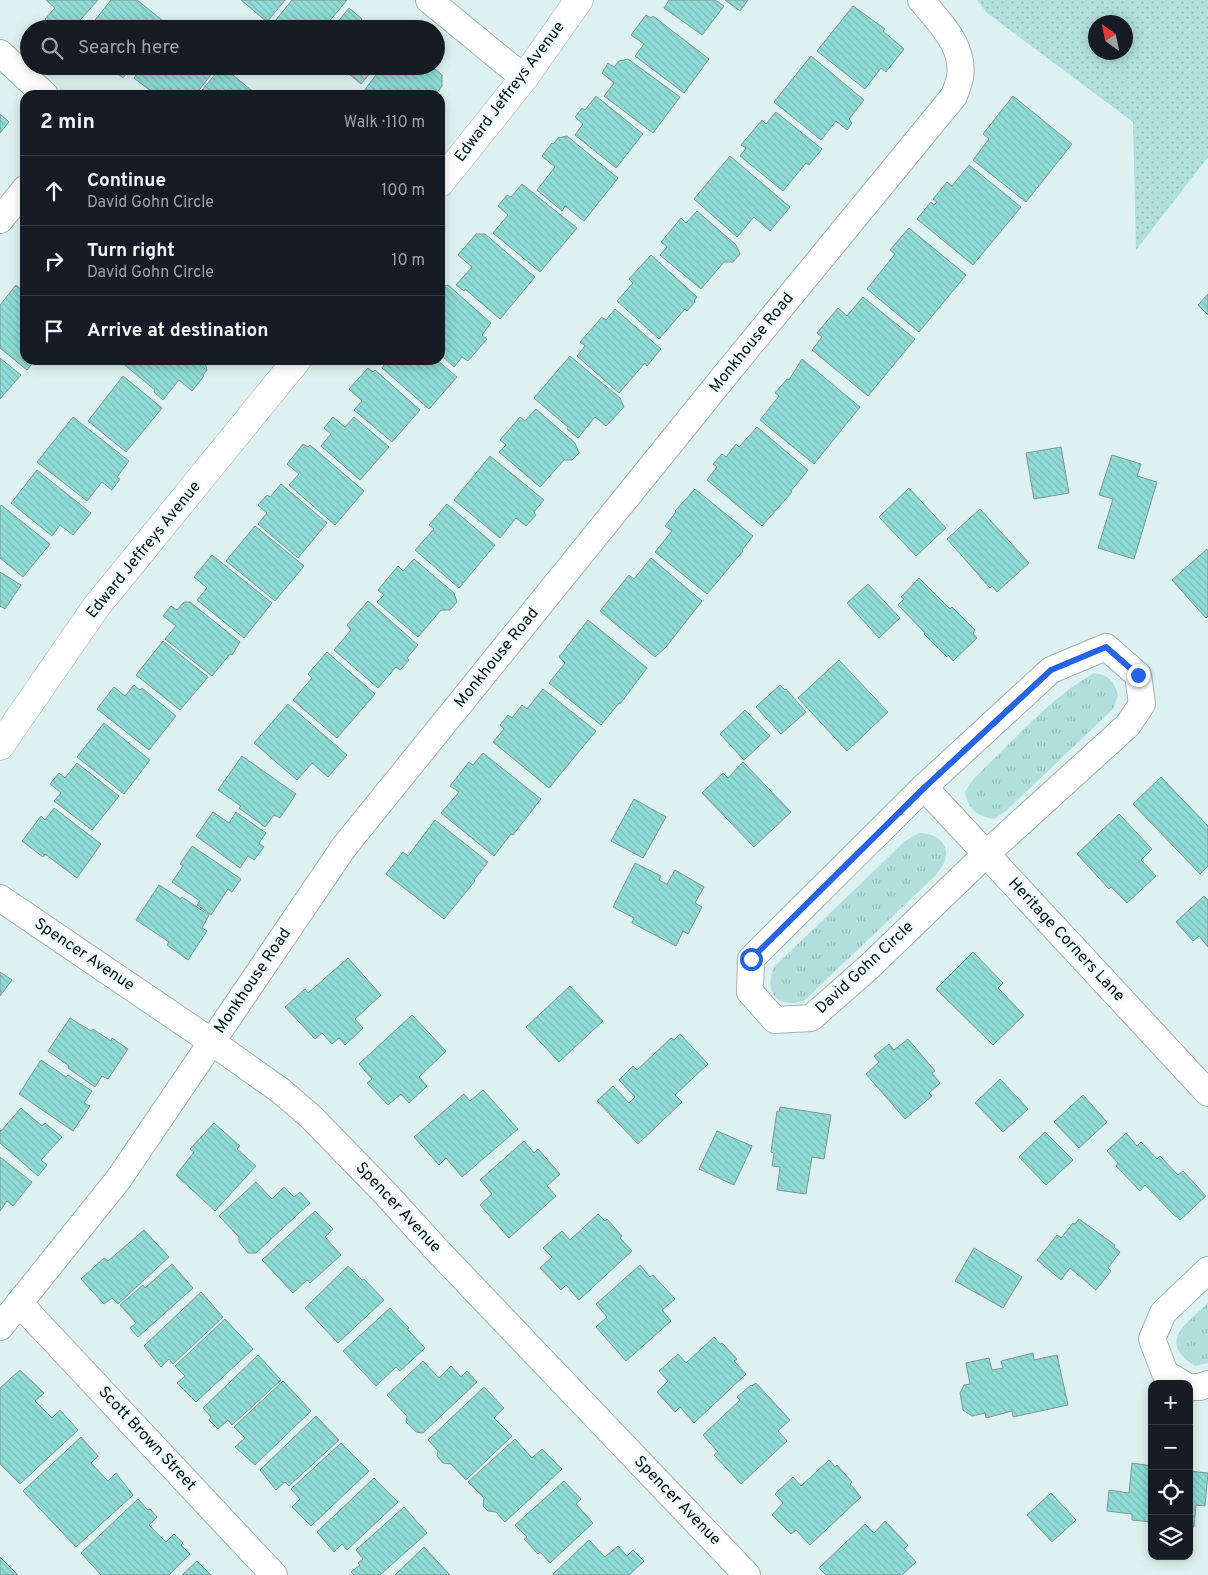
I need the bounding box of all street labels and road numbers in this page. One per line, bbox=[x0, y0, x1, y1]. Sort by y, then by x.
street label: Edward Jeffreys Avenue bbox=[451, 18, 569, 166]
street label: Monkhouse Road bbox=[705, 289, 799, 397]
street label: Edward Jeffreys Avenue bbox=[82, 477, 206, 623]
street label: Monkhouse Road bbox=[450, 604, 544, 712]
street label: Heritage Corners Lane bbox=[1003, 874, 1129, 1006]
street label: Spencer Avenue bbox=[30, 914, 138, 996]
street label: David Gohn Circle bbox=[812, 917, 918, 1019]
street label: Monkhouse Road bbox=[210, 924, 296, 1038]
street label: Spencer Avenue bbox=[351, 1159, 445, 1257]
street label: Scott Brown Street bbox=[94, 1383, 200, 1495]
street label: Spencer Avenue bbox=[629, 1452, 725, 1550]

